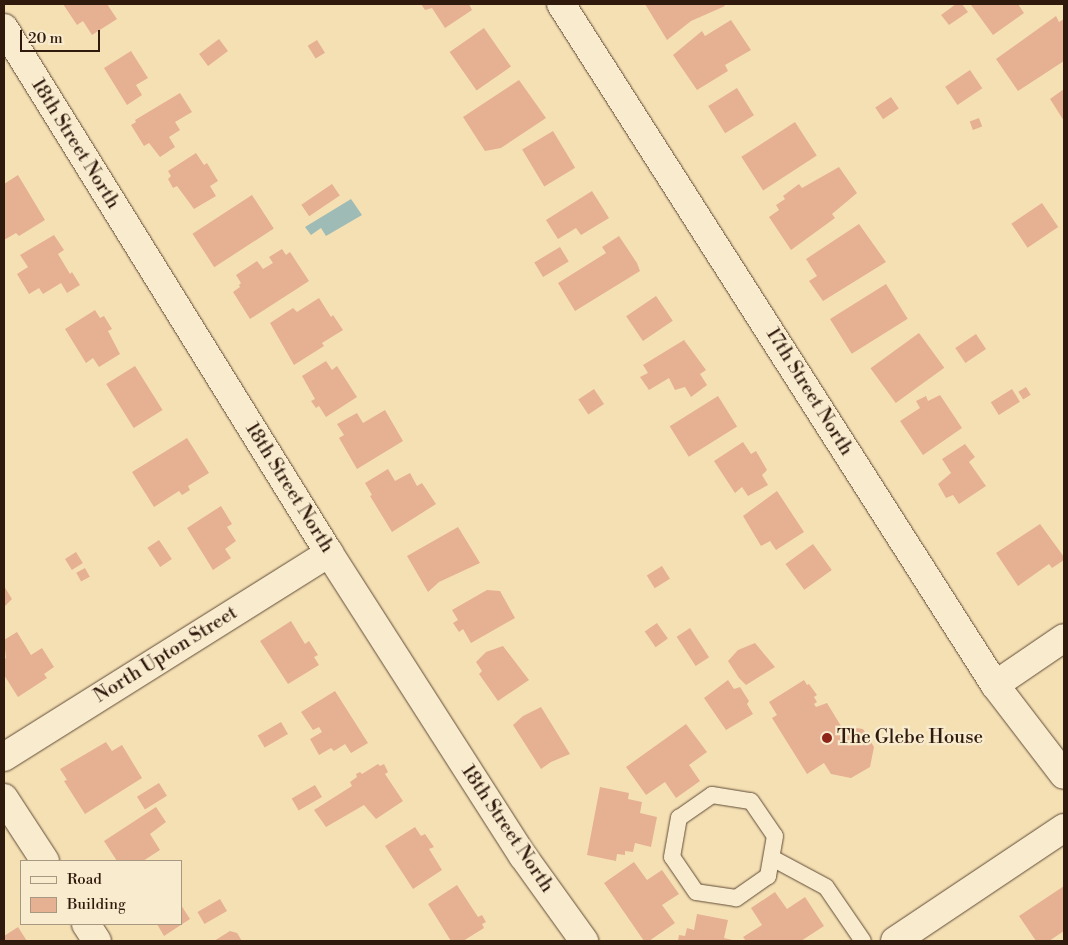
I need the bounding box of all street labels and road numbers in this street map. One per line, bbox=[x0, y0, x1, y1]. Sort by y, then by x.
street label: 18th Street North bbox=[26, 75, 124, 213]
street label: 17th Street North bbox=[761, 324, 857, 460]
street label: 18th Street North bbox=[240, 419, 338, 557]
street label: North Upton Street bbox=[90, 602, 242, 708]
street label: 18th Street North bbox=[456, 761, 558, 897]

